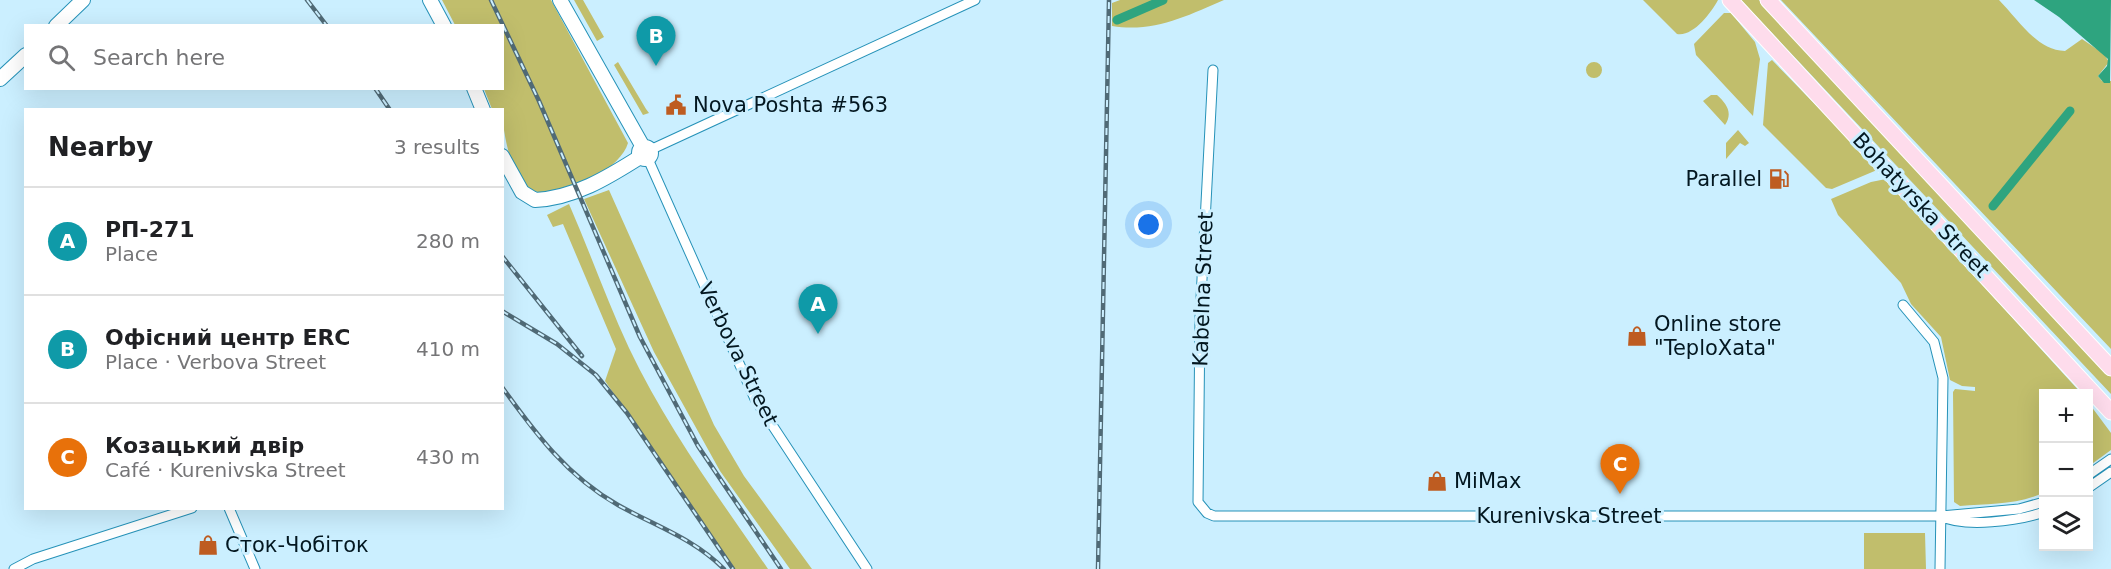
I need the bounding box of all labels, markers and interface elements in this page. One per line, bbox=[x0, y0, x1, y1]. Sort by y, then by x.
pin: B bbox=[636, 16, 676, 66]
search box bbox=[24, 24, 504, 90]
icon: search bbox=[45, 41, 78, 74]
text: Search here bbox=[93, 45, 225, 70]
public building icon: Nova Poshta #563 bbox=[664, 93, 688, 117]
place label: Nova Poshta #563 bbox=[693, 93, 888, 117]
street label: Bohatyrska Street bbox=[1848, 128, 1994, 282]
text: Nearby bbox=[48, 132, 153, 162]
text: 3 results bbox=[394, 135, 480, 159]
place label: Parallel bbox=[1685, 167, 1762, 191]
fuel station icon: Parallel bbox=[1767, 167, 1791, 191]
your location bbox=[1134, 210, 1163, 239]
street label: Kabelna Street bbox=[1188, 211, 1218, 367]
text: РП-271 bbox=[105, 217, 195, 242]
text: A bbox=[60, 229, 75, 253]
text: 280 m bbox=[416, 229, 480, 253]
text: Place bbox=[105, 242, 158, 266]
street label: Verbova Street bbox=[693, 279, 783, 429]
pin: A bbox=[798, 284, 838, 334]
place label: Online store "TeploXata" bbox=[1654, 312, 1782, 360]
shop icon: Online store "TeploXata" bbox=[1625, 324, 1649, 348]
text: Офісний центр ERC bbox=[105, 325, 351, 350]
text: B bbox=[60, 337, 75, 361]
text: 410 m bbox=[416, 337, 480, 361]
text: Place · Verbova Street bbox=[105, 350, 326, 374]
map controls bbox=[2039, 389, 2093, 551]
button: + bbox=[2039, 389, 2093, 443]
text: Козацький двір bbox=[105, 433, 304, 458]
button: − bbox=[2039, 443, 2093, 497]
pin: C bbox=[1600, 444, 1640, 494]
text: C bbox=[60, 445, 75, 469]
text: 430 m bbox=[416, 445, 480, 469]
text: Café · Kurenivska Street bbox=[105, 458, 346, 482]
shop icon: MiMax bbox=[1425, 469, 1449, 493]
place label: MiMax bbox=[1454, 469, 1521, 493]
button: layers bbox=[2039, 497, 2093, 551]
street label: Kurenivska Street bbox=[1477, 504, 1661, 528]
shop icon: Сток-Чобіток bbox=[196, 533, 220, 557]
place label: Сток-Чобіток bbox=[225, 533, 369, 557]

